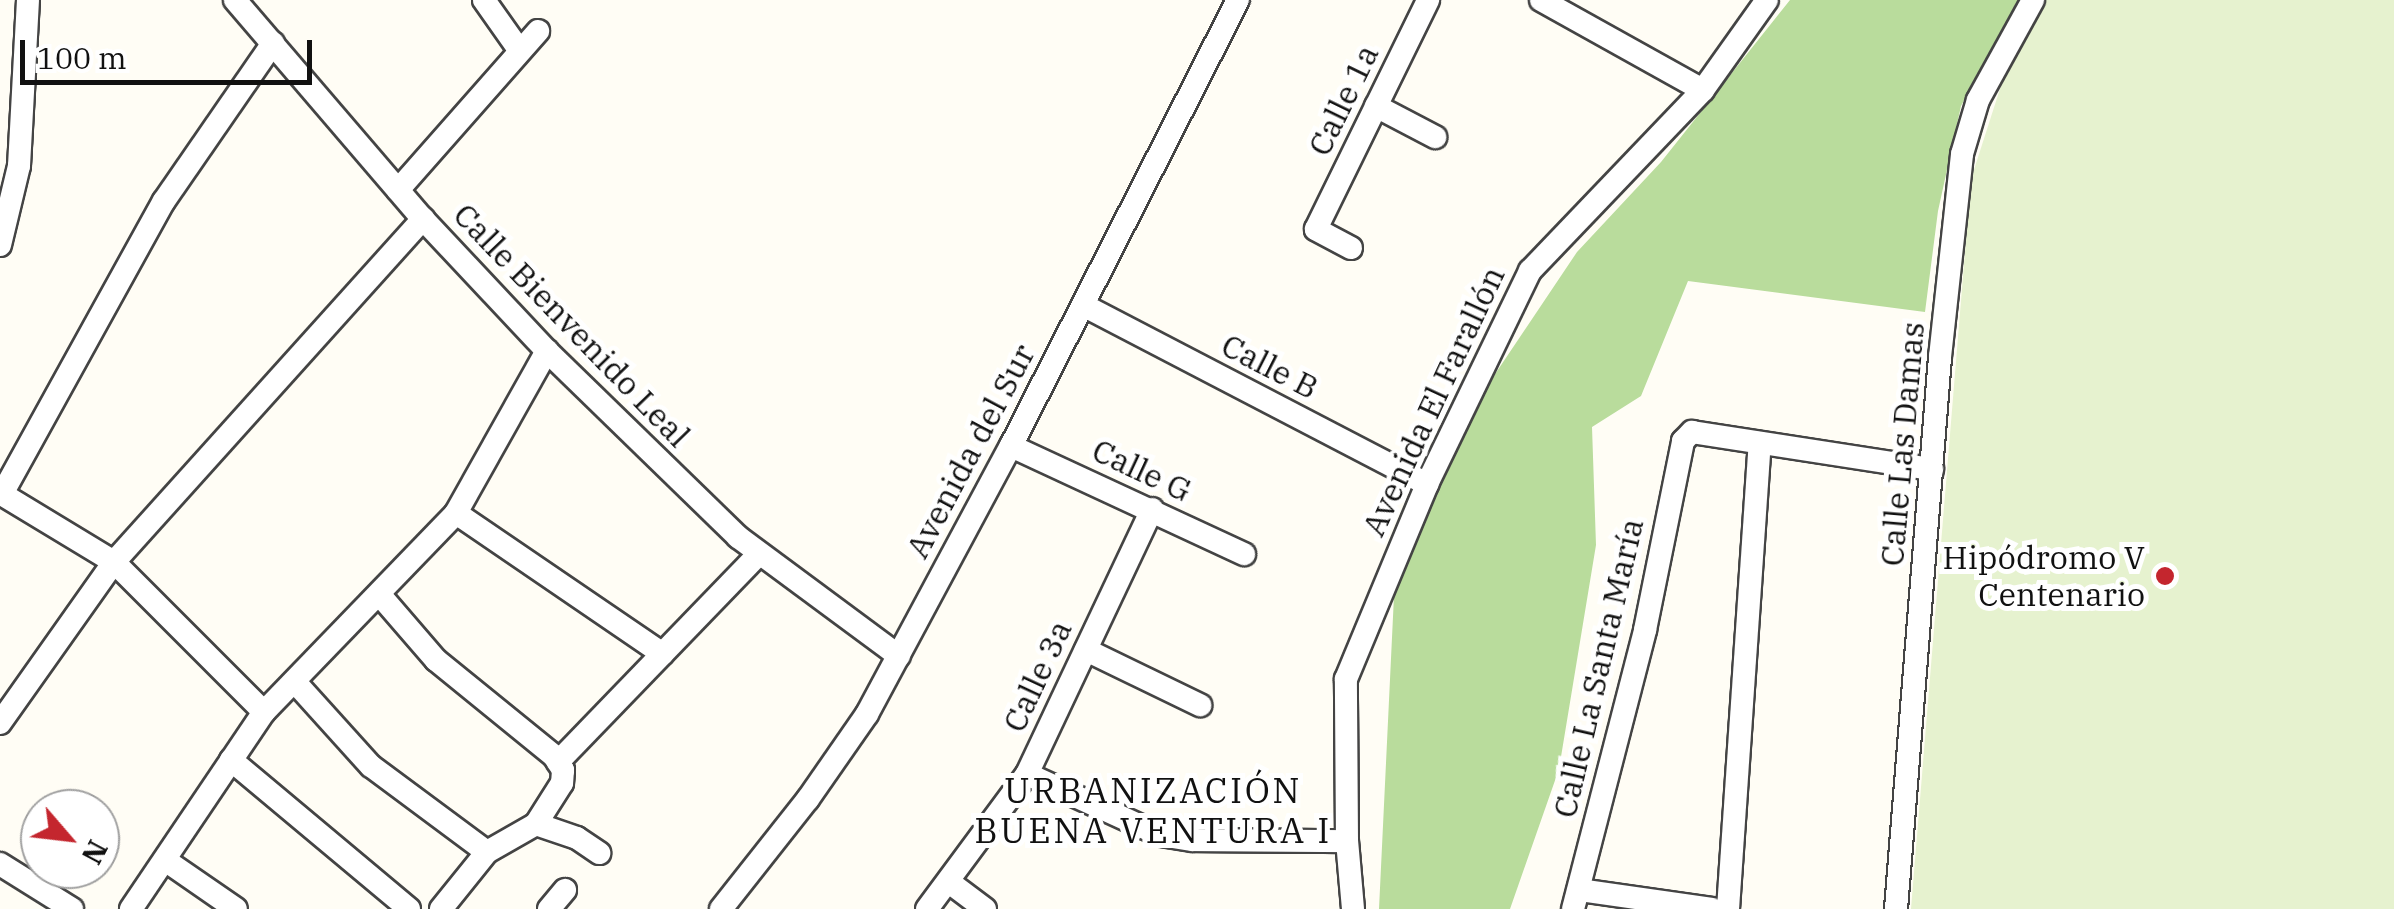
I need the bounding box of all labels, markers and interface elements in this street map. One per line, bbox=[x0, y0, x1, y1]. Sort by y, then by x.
scale bar bbox=[25, 20, 318, 82]
text: 100 m bbox=[37, 38, 127, 77]
street label: Calle 1a bbox=[1300, 38, 1386, 162]
street label: Calle Bienvenido Leal bbox=[446, 195, 698, 455]
street label: Avenida El Farallón bbox=[1354, 260, 1512, 542]
street label: Calle Las Damas bbox=[1872, 320, 1932, 568]
street label: Calle B bbox=[1215, 325, 1325, 407]
street label: Avenida del Sur bbox=[898, 338, 1042, 564]
street label: Calle G bbox=[1086, 430, 1198, 510]
street label: Calle La Santa María bbox=[1545, 515, 1651, 821]
place label: Hipódromo V Centenario bbox=[1943, 539, 2145, 614]
marker: Hipódromo V Centenario bbox=[2154, 565, 2176, 587]
street label: Calle 3a bbox=[995, 614, 1079, 738]
district label: URBANIZACIÓN BUENA VENTURA I bbox=[974, 769, 1332, 851]
north arrow bbox=[20, 789, 120, 889]
text: N bbox=[74, 834, 117, 871]

